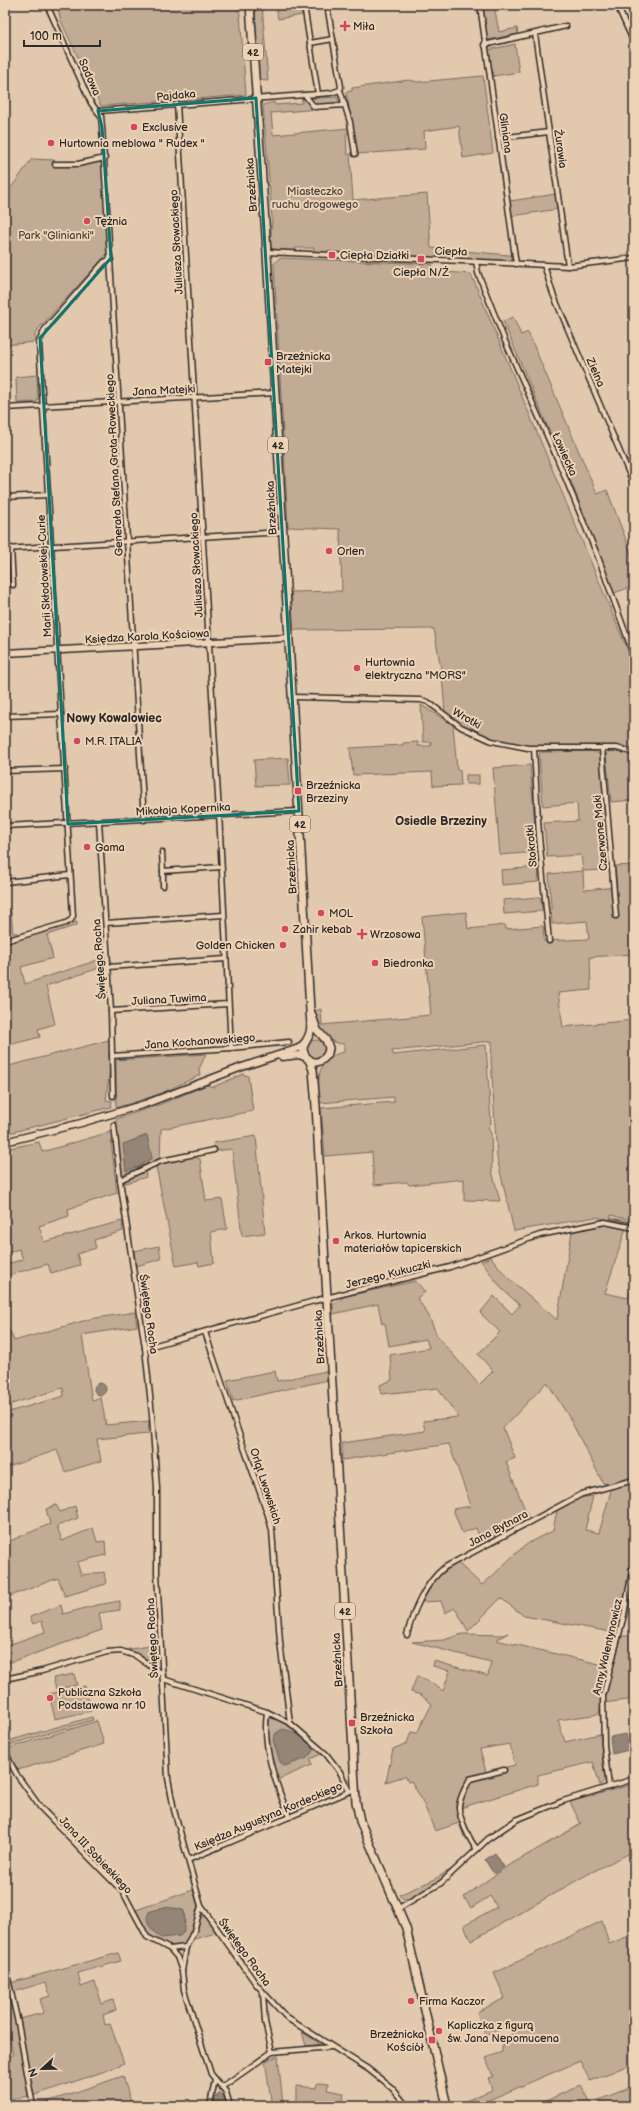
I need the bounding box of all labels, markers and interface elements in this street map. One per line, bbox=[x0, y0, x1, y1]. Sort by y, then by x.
place label: Miła bbox=[353, 20, 375, 33]
marker: Miła bbox=[340, 21, 350, 31]
scale bar bbox=[24, 22, 100, 48]
text: 100 m bbox=[30, 29, 62, 44]
road number: 42 bbox=[243, 44, 263, 60]
street label: Sadowa bbox=[76, 57, 103, 98]
street label: Pajdaka bbox=[156, 87, 196, 104]
street label: Gliniana bbox=[496, 112, 515, 154]
place label: Exclusive bbox=[142, 121, 188, 134]
marker: Exclusive bbox=[129, 122, 139, 132]
street label: Żurawia bbox=[551, 128, 570, 169]
place label: Hurtownia meblowa " Rudex " bbox=[59, 137, 205, 150]
marker: Hurtownia meblowa " Rudex " bbox=[46, 138, 56, 148]
street label: Brzeźnicka bbox=[243, 157, 260, 213]
park label: Miasteczko ruchu drogowego bbox=[272, 185, 358, 211]
street label: Juliusza Słowackiego bbox=[167, 189, 186, 295]
place label: Tężnia bbox=[95, 215, 127, 228]
marker: Tężnia bbox=[82, 216, 92, 226]
park label: Park "Glinianki" bbox=[18, 229, 94, 242]
street label: Ciepła bbox=[434, 244, 468, 259]
place label: Ciepła Działki bbox=[340, 249, 409, 262]
marker: Ciepła Działki bbox=[327, 250, 337, 260]
marker: Ciepła N/Ż bbox=[416, 254, 426, 264]
place label: Ciepła N/Ż bbox=[393, 266, 449, 279]
place label: Brzeźnicka Matejki bbox=[276, 350, 330, 376]
street label: Zielna bbox=[583, 355, 608, 389]
marker: Brzeźnicka Matejki bbox=[263, 357, 273, 367]
street label: Generała Stefana Grota-Roweckiego bbox=[103, 373, 126, 557]
street label: Jana Matejki bbox=[132, 382, 196, 399]
street label: Łowiecka bbox=[549, 431, 580, 478]
road number: 42 bbox=[268, 437, 288, 453]
street label: Brzeźnicka bbox=[264, 480, 279, 535]
street label: Juliusza Słowackiego bbox=[187, 512, 206, 618]
street label: Marii Skłodowskiej-Curie bbox=[35, 514, 54, 638]
place label: Orlen bbox=[337, 545, 364, 558]
marker: Orlen bbox=[324, 546, 334, 556]
street label: Księdza Karola Kościowa bbox=[85, 627, 210, 646]
place label: Hurtownia elektryczna "MORS" bbox=[365, 656, 466, 682]
marker: Hurtownia elektryczna "MORS" bbox=[352, 663, 362, 673]
street label: Wrotki bbox=[450, 705, 484, 732]
district label: Nowy Kowalowiec bbox=[66, 711, 162, 726]
place label: M.R. ITALIA bbox=[85, 735, 142, 748]
marker: M.R. ITALIA bbox=[72, 736, 82, 746]
place label: Brzeźnicka Brzeziny bbox=[306, 779, 360, 805]
marker: Brzeźnicka Brzeziny bbox=[293, 786, 303, 796]
street label: Czerwone Maki bbox=[591, 794, 610, 872]
street label: Mikołaja Kopernika bbox=[135, 801, 231, 818]
district label: Osiedle Brzeziny bbox=[395, 814, 487, 829]
road number: 42 bbox=[290, 816, 310, 832]
street label: Stokrotki bbox=[523, 824, 540, 868]
street label: Brzeźnicka bbox=[284, 839, 299, 894]
place label: Gama bbox=[95, 841, 125, 854]
marker: Gama bbox=[82, 842, 92, 852]
place label: MOL bbox=[329, 907, 354, 920]
marker: MOL bbox=[316, 908, 326, 918]
street label: Świętego Rocha bbox=[89, 918, 109, 1000]
place label: Zahir kebab bbox=[292, 923, 352, 936]
marker: Zahir kebab bbox=[280, 924, 290, 934]
place label: Wrzosowa bbox=[370, 928, 421, 941]
marker: Wrzosowa bbox=[357, 929, 367, 939]
place label: Golden Chicken bbox=[196, 939, 275, 952]
marker: Golden Chicken bbox=[278, 940, 288, 950]
place label: Biedronka bbox=[383, 957, 434, 970]
marker: Biedronka bbox=[370, 958, 380, 968]
street label: Juliana Tuwima bbox=[131, 991, 207, 1008]
street label: Jana Kochanowskiego bbox=[144, 1031, 256, 1052]
place label: Arkos. Hurtownia materiałów tapicerskich bbox=[344, 1229, 462, 1255]
marker: Arkos. Hurtownia materiałów tapicerskich bbox=[331, 1236, 341, 1246]
street label: Jerzego Kukuczki bbox=[344, 1258, 432, 1291]
street label: Świętego Rocha bbox=[136, 1273, 162, 1355]
street label: Brzeźnicka bbox=[312, 1309, 327, 1364]
street label: Orląt Lwowskich bbox=[247, 1446, 284, 1526]
street label: Jana Bytnara bbox=[466, 1507, 530, 1550]
street label: Świętego Rocha bbox=[143, 1597, 161, 1679]
street label: Anny Walentynowicz bbox=[590, 1597, 625, 1697]
road number: 42 bbox=[335, 1603, 355, 1619]
street label: Brzeźnicka bbox=[330, 1632, 345, 1687]
place label: Publiczna Szkoła Podstawowa nr 10 bbox=[58, 1686, 146, 1712]
marker: Publiczna Szkoła Podstawowa nr 10 bbox=[45, 1693, 55, 1703]
place label: Brzeźnicka Szkoła bbox=[360, 1711, 414, 1737]
marker: Brzeźnicka Szkoła bbox=[347, 1718, 357, 1728]
street label: Księdza Augustyna Kordeckiego bbox=[192, 1779, 344, 1854]
street label: Jana III Sobieskiego bbox=[56, 1814, 135, 1897]
street label: Świętego Rocha bbox=[216, 1915, 274, 1989]
place label: Firma Kaczor bbox=[419, 1995, 486, 2008]
marker: Firma Kaczor bbox=[406, 1996, 416, 2006]
place label: Kapliczka z figurą św. Jana Nepomucena bbox=[447, 2019, 559, 2045]
marker: Kapliczka z figurą św. Jana Nepomucena bbox=[434, 2026, 444, 2036]
place label: Brzeźnicka Kościół bbox=[370, 2028, 425, 2054]
marker: Brzeźnicka Kościół bbox=[427, 2035, 437, 2045]
north arrow bbox=[22, 2049, 62, 2089]
text: N bbox=[26, 2066, 41, 2079]

